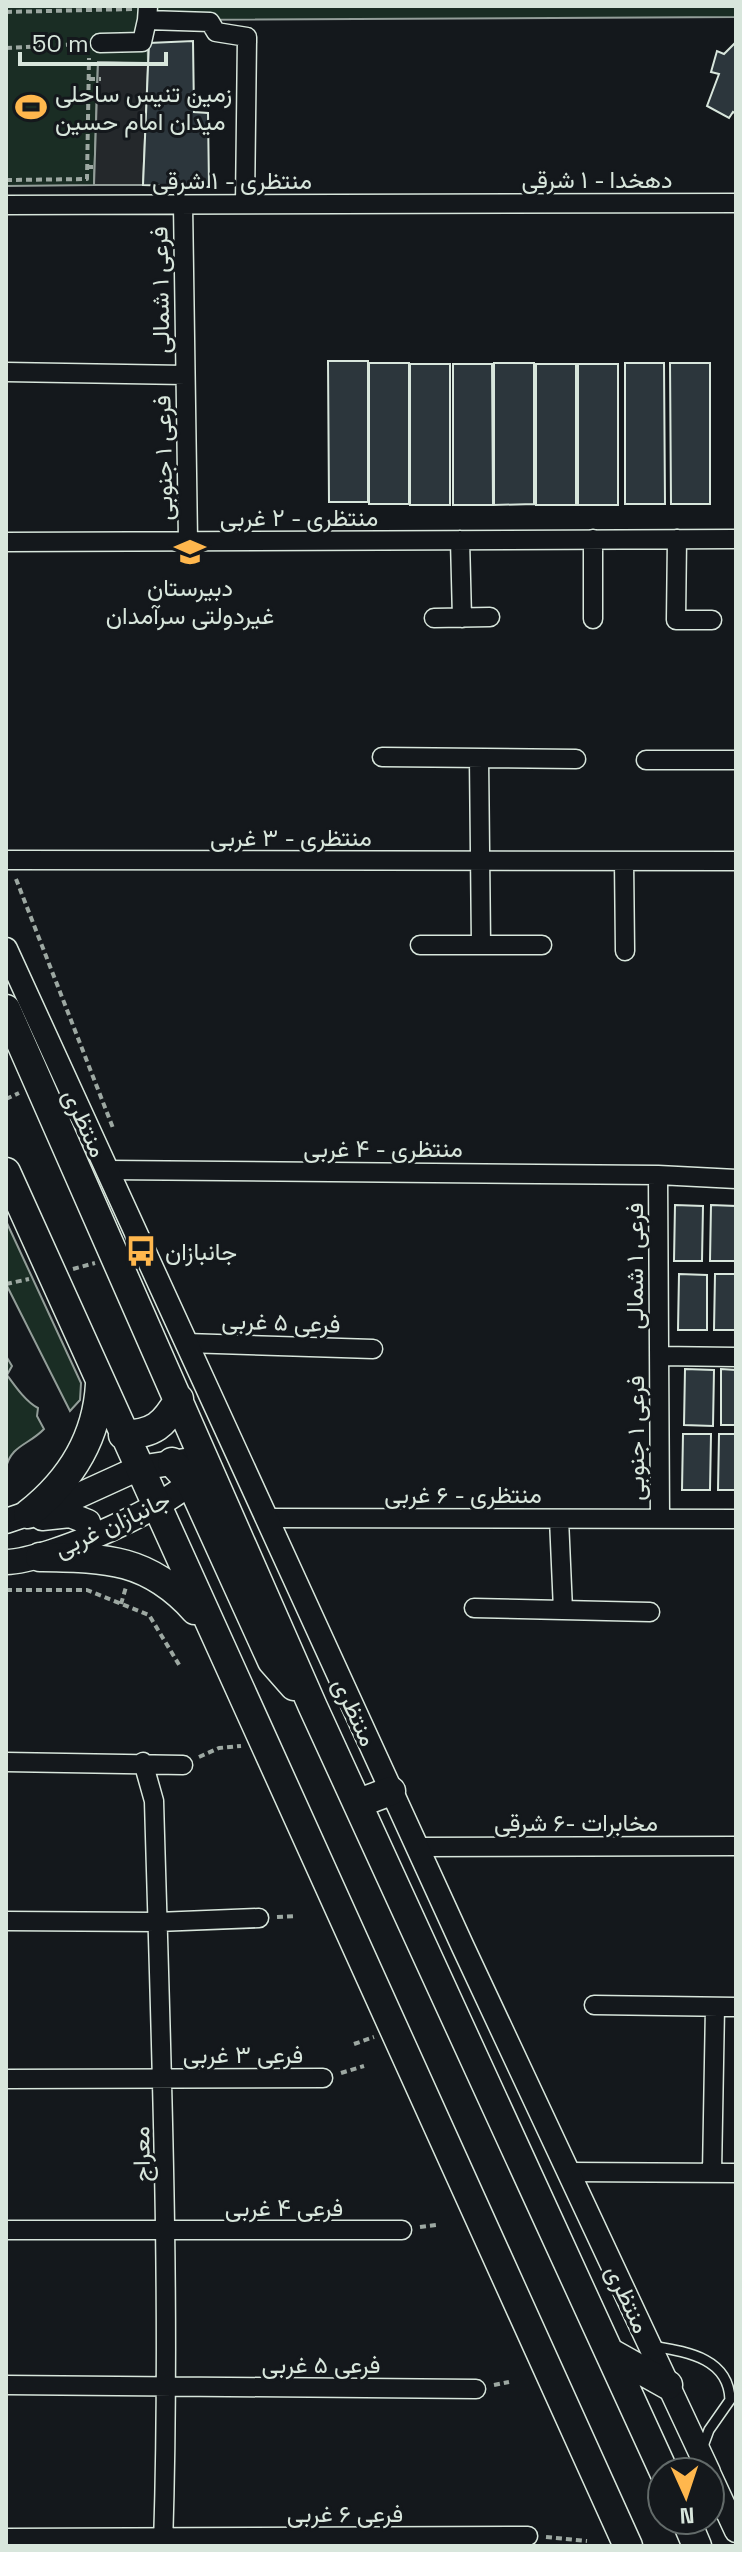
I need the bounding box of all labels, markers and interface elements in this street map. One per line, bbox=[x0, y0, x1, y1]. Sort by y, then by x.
scale bar bbox=[20, 16, 166, 66]
text: 50 m bbox=[32, 28, 89, 59]
place label: زمین تنیس ساحلی میدان امام حسین bbox=[55, 78, 232, 138]
sports icon: زمین تنیس ساحلی میدان امام حسین bbox=[14, 90, 48, 124]
street label: دهخدا - ۱ شرقی bbox=[522, 164, 672, 195]
street label: منتظری - ۱ شرقی bbox=[152, 165, 312, 196]
street label: فرعی ۱ شمالی bbox=[143, 226, 177, 354]
street label: فرعی ۱ جنوبی bbox=[146, 395, 180, 521]
street label: منتظری - ۲ غربی bbox=[220, 502, 378, 533]
school or university icon: دبیرستان غیردولتی سرآمدان bbox=[173, 535, 207, 569]
place label: دبیرستان غیردولتی سرآمدان bbox=[106, 572, 274, 631]
street label: منتظری - ۳ غربی bbox=[210, 822, 372, 853]
street label: منتظری bbox=[56, 1084, 114, 1162]
street label: منتظری - ۴ غربی bbox=[303, 1133, 463, 1164]
street label: فرعی ۱ شمالی bbox=[619, 1202, 650, 1330]
bus stop icon: جانبازان bbox=[124, 1234, 158, 1268]
place label: جانبازان bbox=[165, 1236, 237, 1267]
street label: فرعی ۵ غربی bbox=[221, 1304, 341, 1340]
street label: فرعی ۱ جنوبی bbox=[620, 1375, 651, 1501]
street label: منتظری - ۶ غربی bbox=[384, 1479, 542, 1510]
street label: جانبازان غربی bbox=[49, 1484, 175, 1564]
street label: منتظری bbox=[326, 1673, 384, 1751]
street label: مخابرات -۶ شرقی bbox=[494, 1807, 658, 1838]
street label: فرعی ۳ غربی bbox=[183, 2039, 303, 2070]
street label: معراج bbox=[125, 2126, 158, 2182]
street label: فرعی ۴ غربی bbox=[225, 2192, 343, 2223]
street label: منتظری bbox=[599, 2260, 657, 2338]
street label: فرعی ۵ غربی bbox=[261, 2349, 381, 2380]
north arrow bbox=[646, 2456, 726, 2536]
street label: فرعی ۶ غربی bbox=[287, 2498, 403, 2529]
text: N bbox=[679, 2502, 695, 2530]

